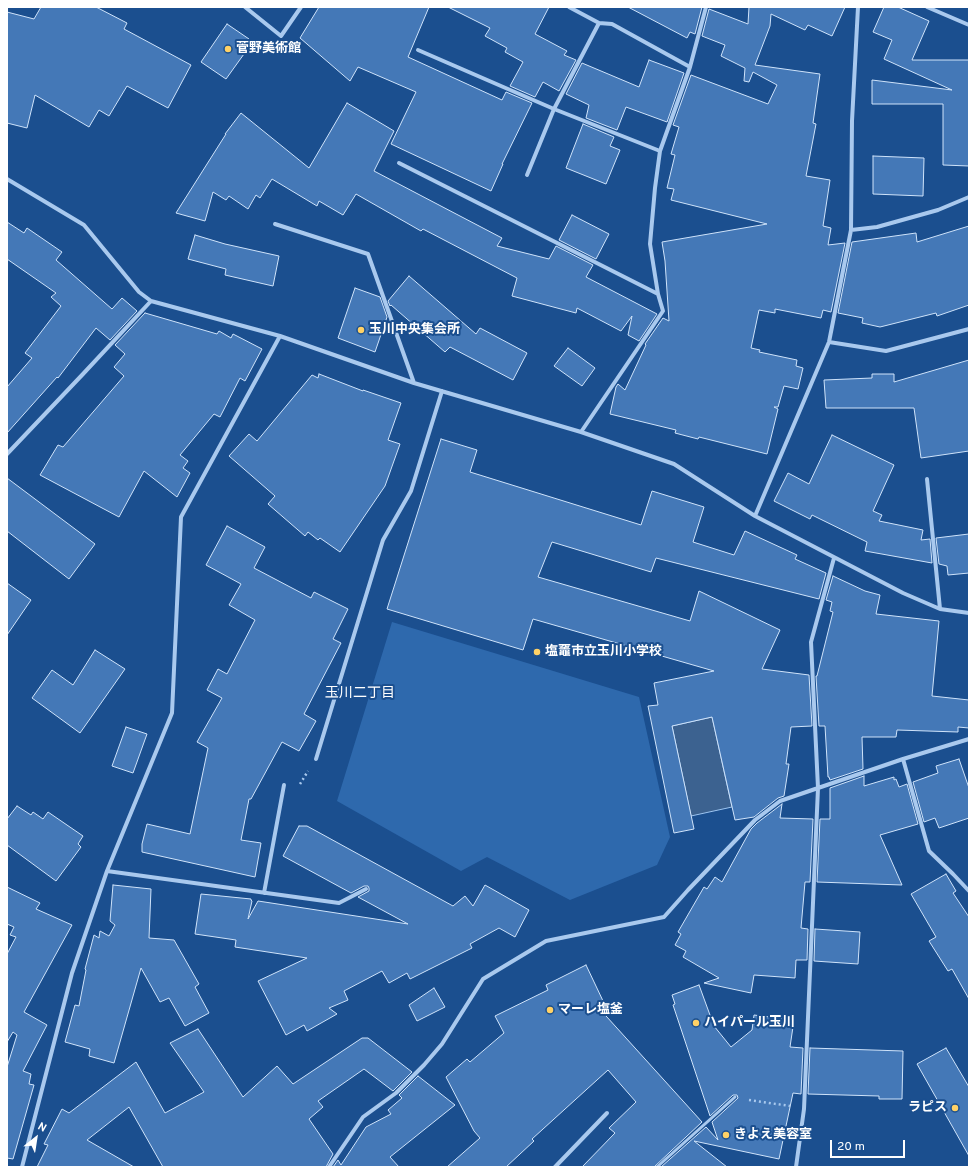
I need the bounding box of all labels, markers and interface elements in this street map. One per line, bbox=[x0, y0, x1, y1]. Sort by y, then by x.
place label: 菅野美術館 bbox=[236, 41, 301, 57]
marker: 菅野美術館 bbox=[223, 44, 233, 54]
place label: 玉川中央集会所 bbox=[369, 322, 460, 338]
marker: 玉川中央集会所 bbox=[356, 325, 366, 335]
place label: 塩竈市立玉川小学校 bbox=[545, 644, 662, 660]
marker: 塩竈市立玉川小学校 bbox=[532, 647, 542, 657]
district label: 玉川二丁目 bbox=[325, 686, 395, 702]
place label: マーレ塩釜 bbox=[558, 1002, 623, 1018]
marker: マーレ塩釜 bbox=[545, 1005, 555, 1015]
place label: ハイパール玉川 bbox=[704, 1015, 795, 1031]
marker: ハイパール玉川 bbox=[691, 1018, 701, 1028]
place label: ラピス bbox=[908, 1100, 947, 1116]
marker: ラピス bbox=[950, 1103, 960, 1113]
north arrow bbox=[16, 1118, 56, 1158]
text: N bbox=[35, 1120, 49, 1136]
place label: きよえ美容室 bbox=[734, 1127, 812, 1143]
marker: きよえ美容室 bbox=[721, 1130, 731, 1140]
scale bar bbox=[832, 1132, 907, 1158]
text: 20 m bbox=[837, 1139, 865, 1155]

